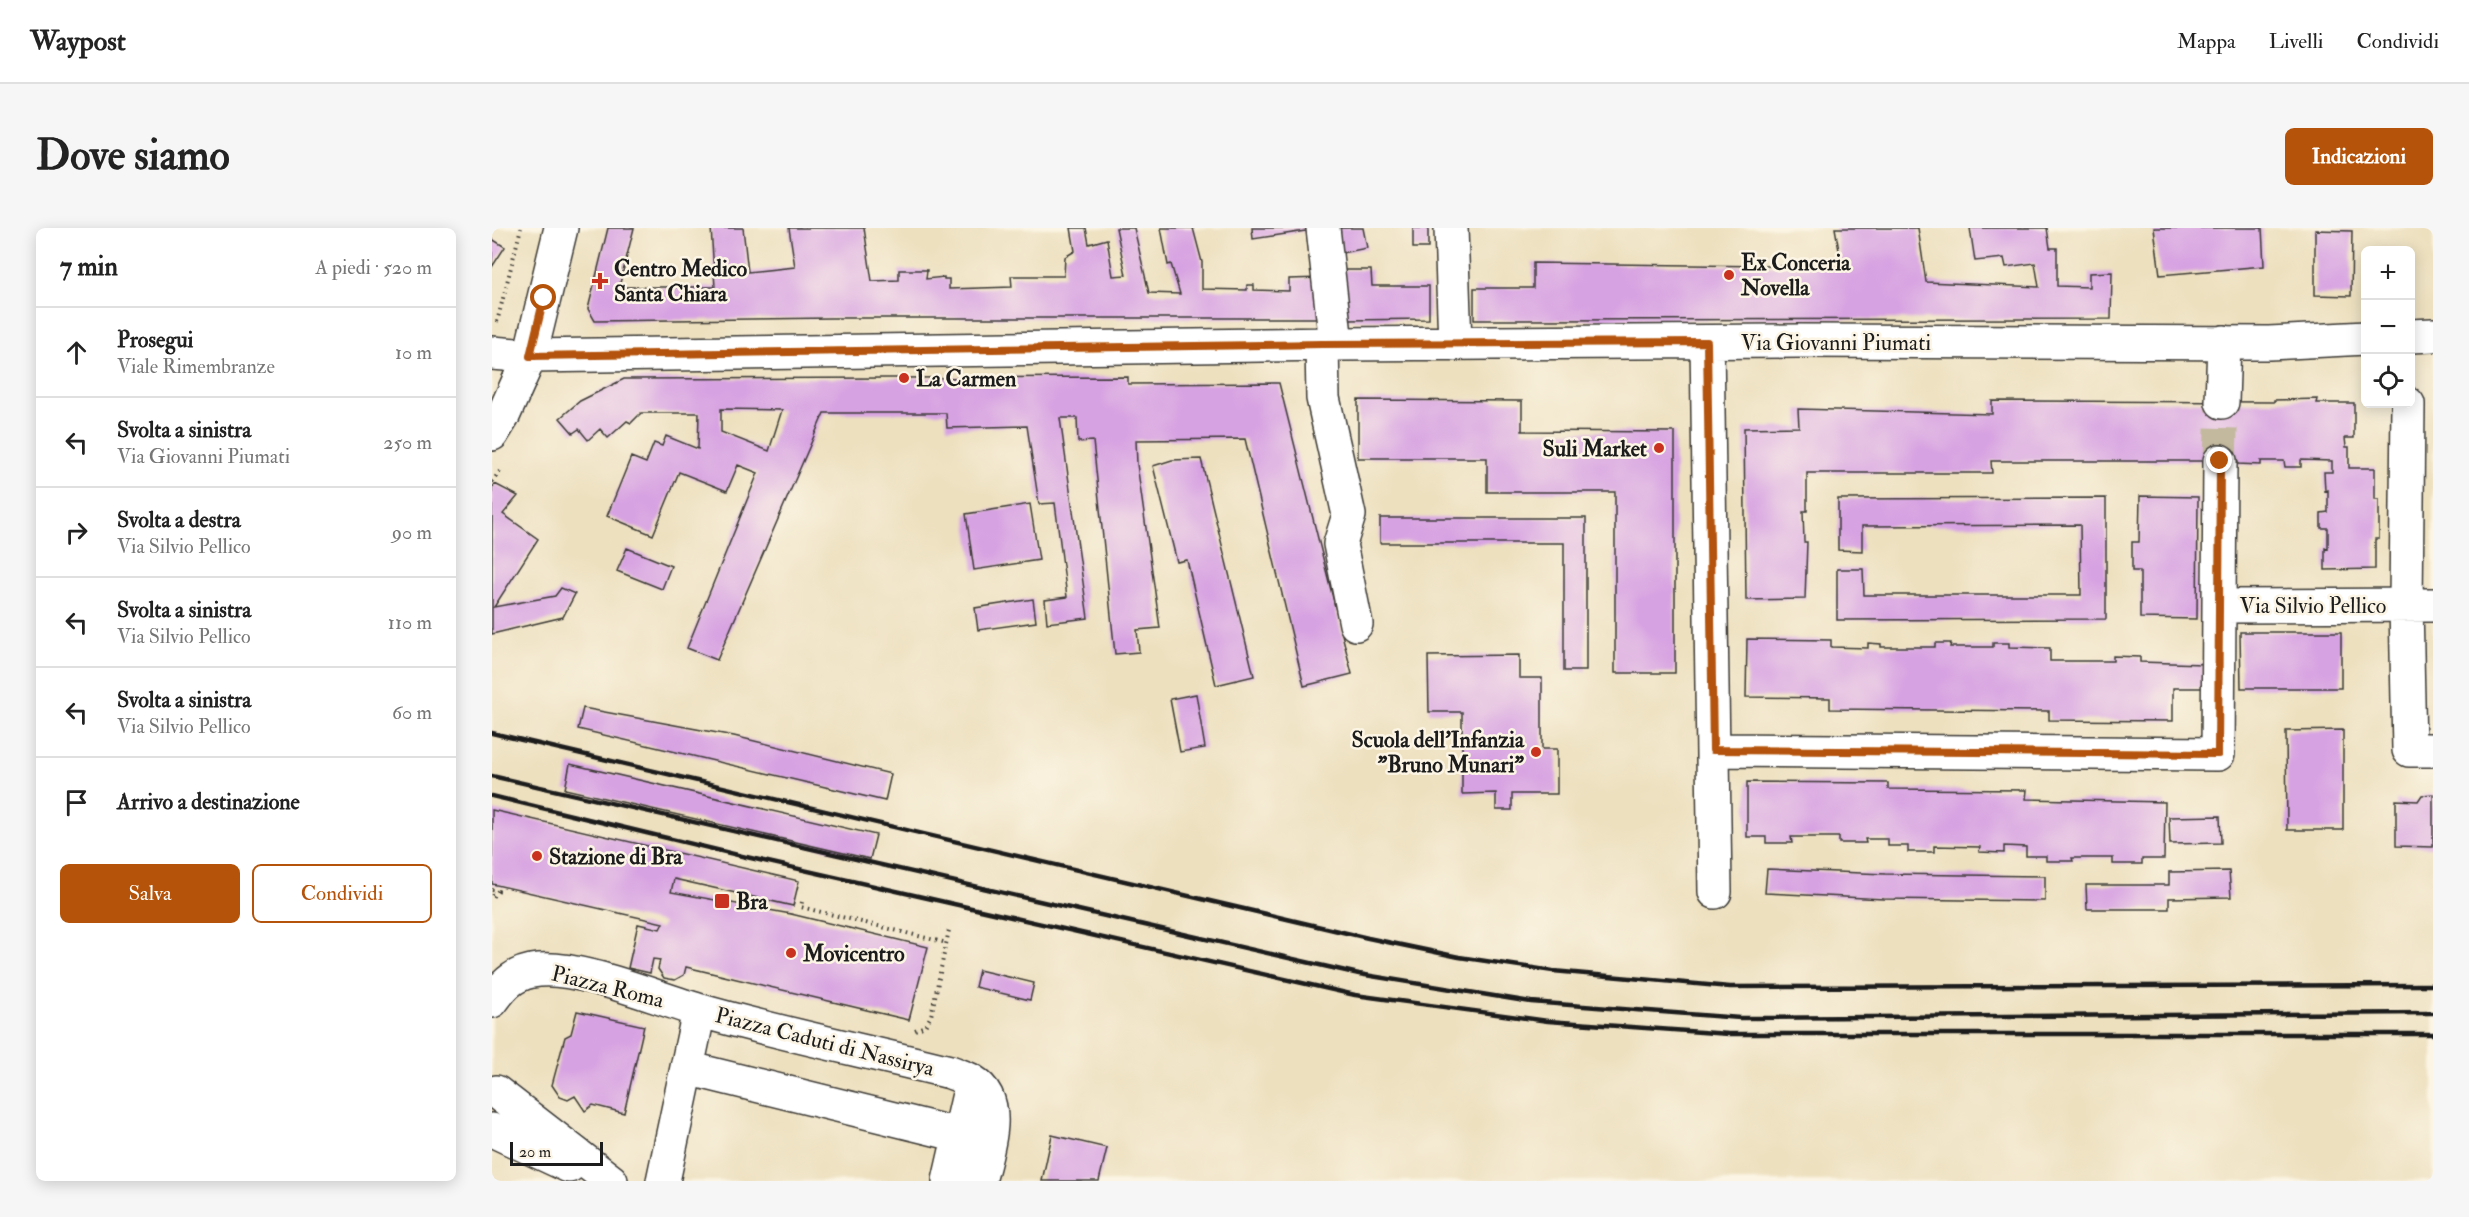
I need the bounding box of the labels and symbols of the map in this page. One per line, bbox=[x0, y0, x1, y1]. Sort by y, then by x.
place label: Ex Conceria Novella bbox=[1740, 249, 1851, 302]
place label: Centro Medico Santa Chiara bbox=[614, 255, 747, 308]
marker: Ex Conceria Novella bbox=[1722, 268, 1736, 282]
marker: Centro Medico Santa Chiara bbox=[591, 272, 609, 290]
route start bbox=[530, 284, 556, 310]
street label: Via Giovanni Piumati bbox=[1741, 329, 1931, 357]
place label: La Carmen bbox=[916, 365, 1017, 393]
marker: La Carmen bbox=[897, 371, 911, 385]
place label: Suli Market bbox=[1543, 435, 1648, 463]
marker: Suli Market bbox=[1652, 441, 1666, 455]
route end bbox=[2206, 447, 2232, 473]
street label: Via Silvio Pellico bbox=[2240, 592, 2386, 620]
place label: Scuola dell'Infanzia "Bruno Munari" bbox=[1352, 726, 1525, 779]
marker: Scuola dell'Infanzia "Bruno Munari" bbox=[1529, 745, 1543, 759]
place label: Stazione di Bra bbox=[549, 843, 683, 871]
marker: Stazione di Bra bbox=[530, 849, 544, 863]
place label: Bra bbox=[736, 888, 768, 916]
marker: Bra bbox=[713, 892, 731, 910]
place label: Movicentro bbox=[802, 940, 905, 968]
marker: Movicentro bbox=[784, 946, 798, 960]
street label: Piazza Roma bbox=[549, 959, 668, 1015]
street label: Piazza Caduti di Nassirya bbox=[712, 1001, 938, 1083]
scale bar bbox=[510, 1139, 603, 1166]

